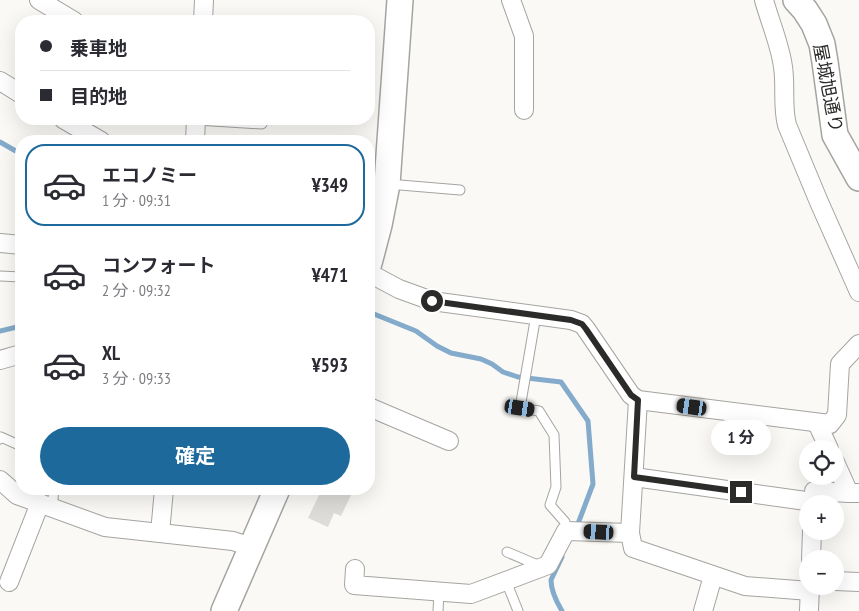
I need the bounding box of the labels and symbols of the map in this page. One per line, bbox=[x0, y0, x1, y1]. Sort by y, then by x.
street label: 屋城旭通り bbox=[809, 42, 848, 134]
route start bbox=[421, 290, 443, 312]
car bbox=[676, 397, 707, 417]
car bbox=[504, 398, 535, 418]
callout: 1 分 bbox=[711, 420, 771, 454]
route end bbox=[730, 481, 752, 503]
car bbox=[583, 524, 614, 540]

